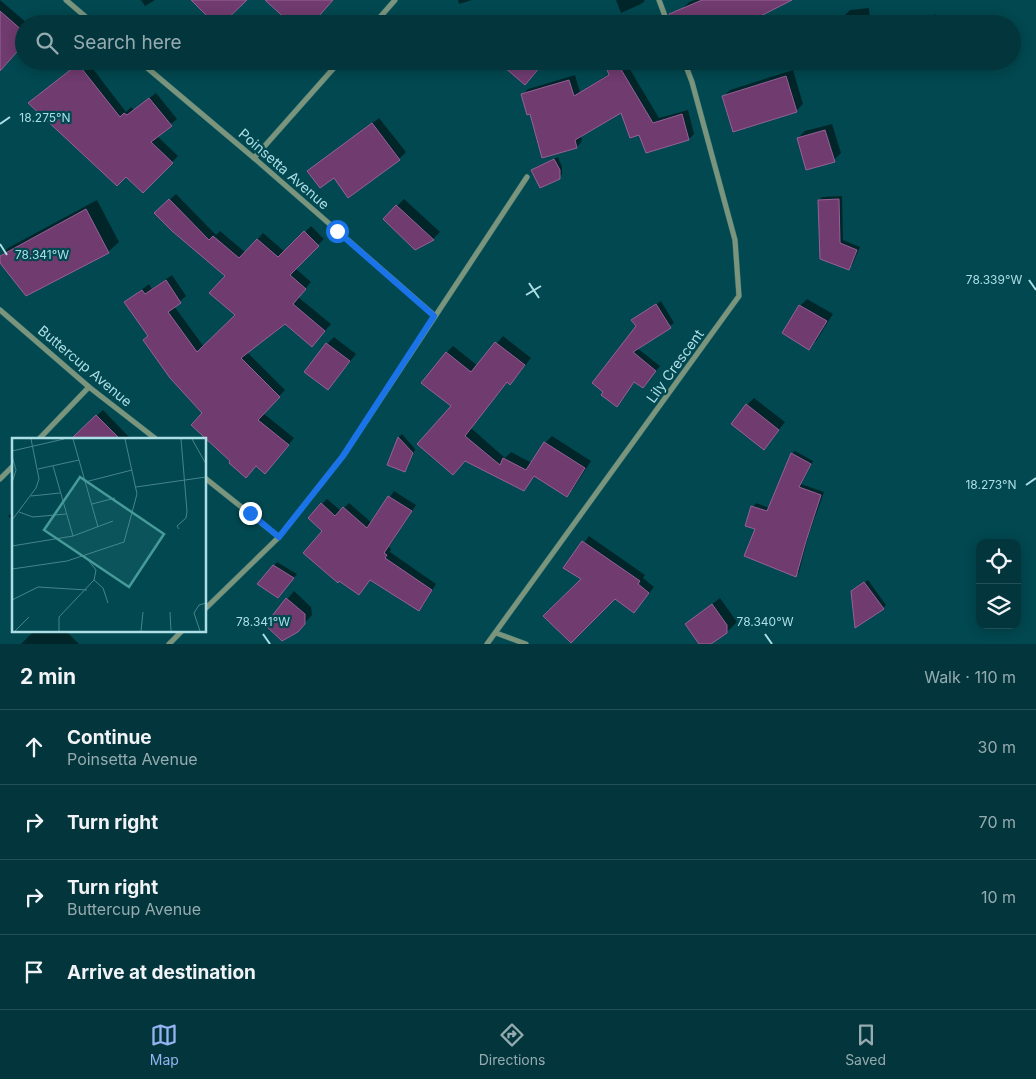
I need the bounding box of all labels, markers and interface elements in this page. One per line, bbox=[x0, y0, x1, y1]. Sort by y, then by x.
search box bbox=[15, 15, 1021, 70]
icon: search bbox=[33, 29, 61, 57]
text: Search here bbox=[73, 31, 182, 54]
text: 18.275°N bbox=[19, 110, 71, 125]
street label: Poinsetta Avenue bbox=[236, 125, 333, 213]
route start bbox=[326, 220, 349, 243]
text: 78.341°W bbox=[15, 247, 69, 262]
text: 78.339°W bbox=[966, 272, 1022, 287]
street label: Buttercup Avenue bbox=[35, 321, 136, 410]
street label: Lily Crescent bbox=[642, 325, 707, 406]
inset map bbox=[12, 438, 206, 632]
text: 18.273°N bbox=[965, 477, 1017, 492]
route end bbox=[239, 502, 262, 525]
map controls bbox=[976, 539, 1021, 629]
button: locate bbox=[976, 539, 1021, 584]
button: layers bbox=[976, 584, 1021, 629]
text: 78.341°W bbox=[236, 614, 290, 629]
text: 78.340°W bbox=[737, 614, 794, 629]
text: 2 min bbox=[20, 664, 76, 689]
text: Walk · 110 m bbox=[924, 667, 1016, 687]
text: Continue bbox=[67, 726, 152, 749]
icon: ahead bbox=[20, 733, 48, 761]
text: 30 m bbox=[978, 737, 1016, 757]
text: Poinsetta Avenue bbox=[67, 749, 198, 769]
icon: right bbox=[20, 808, 48, 836]
text: Turn right bbox=[67, 811, 158, 834]
text: 70 m bbox=[979, 812, 1016, 832]
text: Turn right bbox=[67, 876, 158, 899]
icon: right bbox=[20, 883, 48, 911]
text: 10 m bbox=[981, 887, 1016, 907]
text: Buttercup Avenue bbox=[67, 899, 201, 919]
icon: arrive bbox=[20, 958, 48, 986]
text: Arrive at destination bbox=[67, 961, 256, 984]
tab: Map bbox=[150, 1021, 179, 1068]
tab: Directions bbox=[479, 1021, 545, 1068]
tab: Saved bbox=[845, 1021, 886, 1068]

